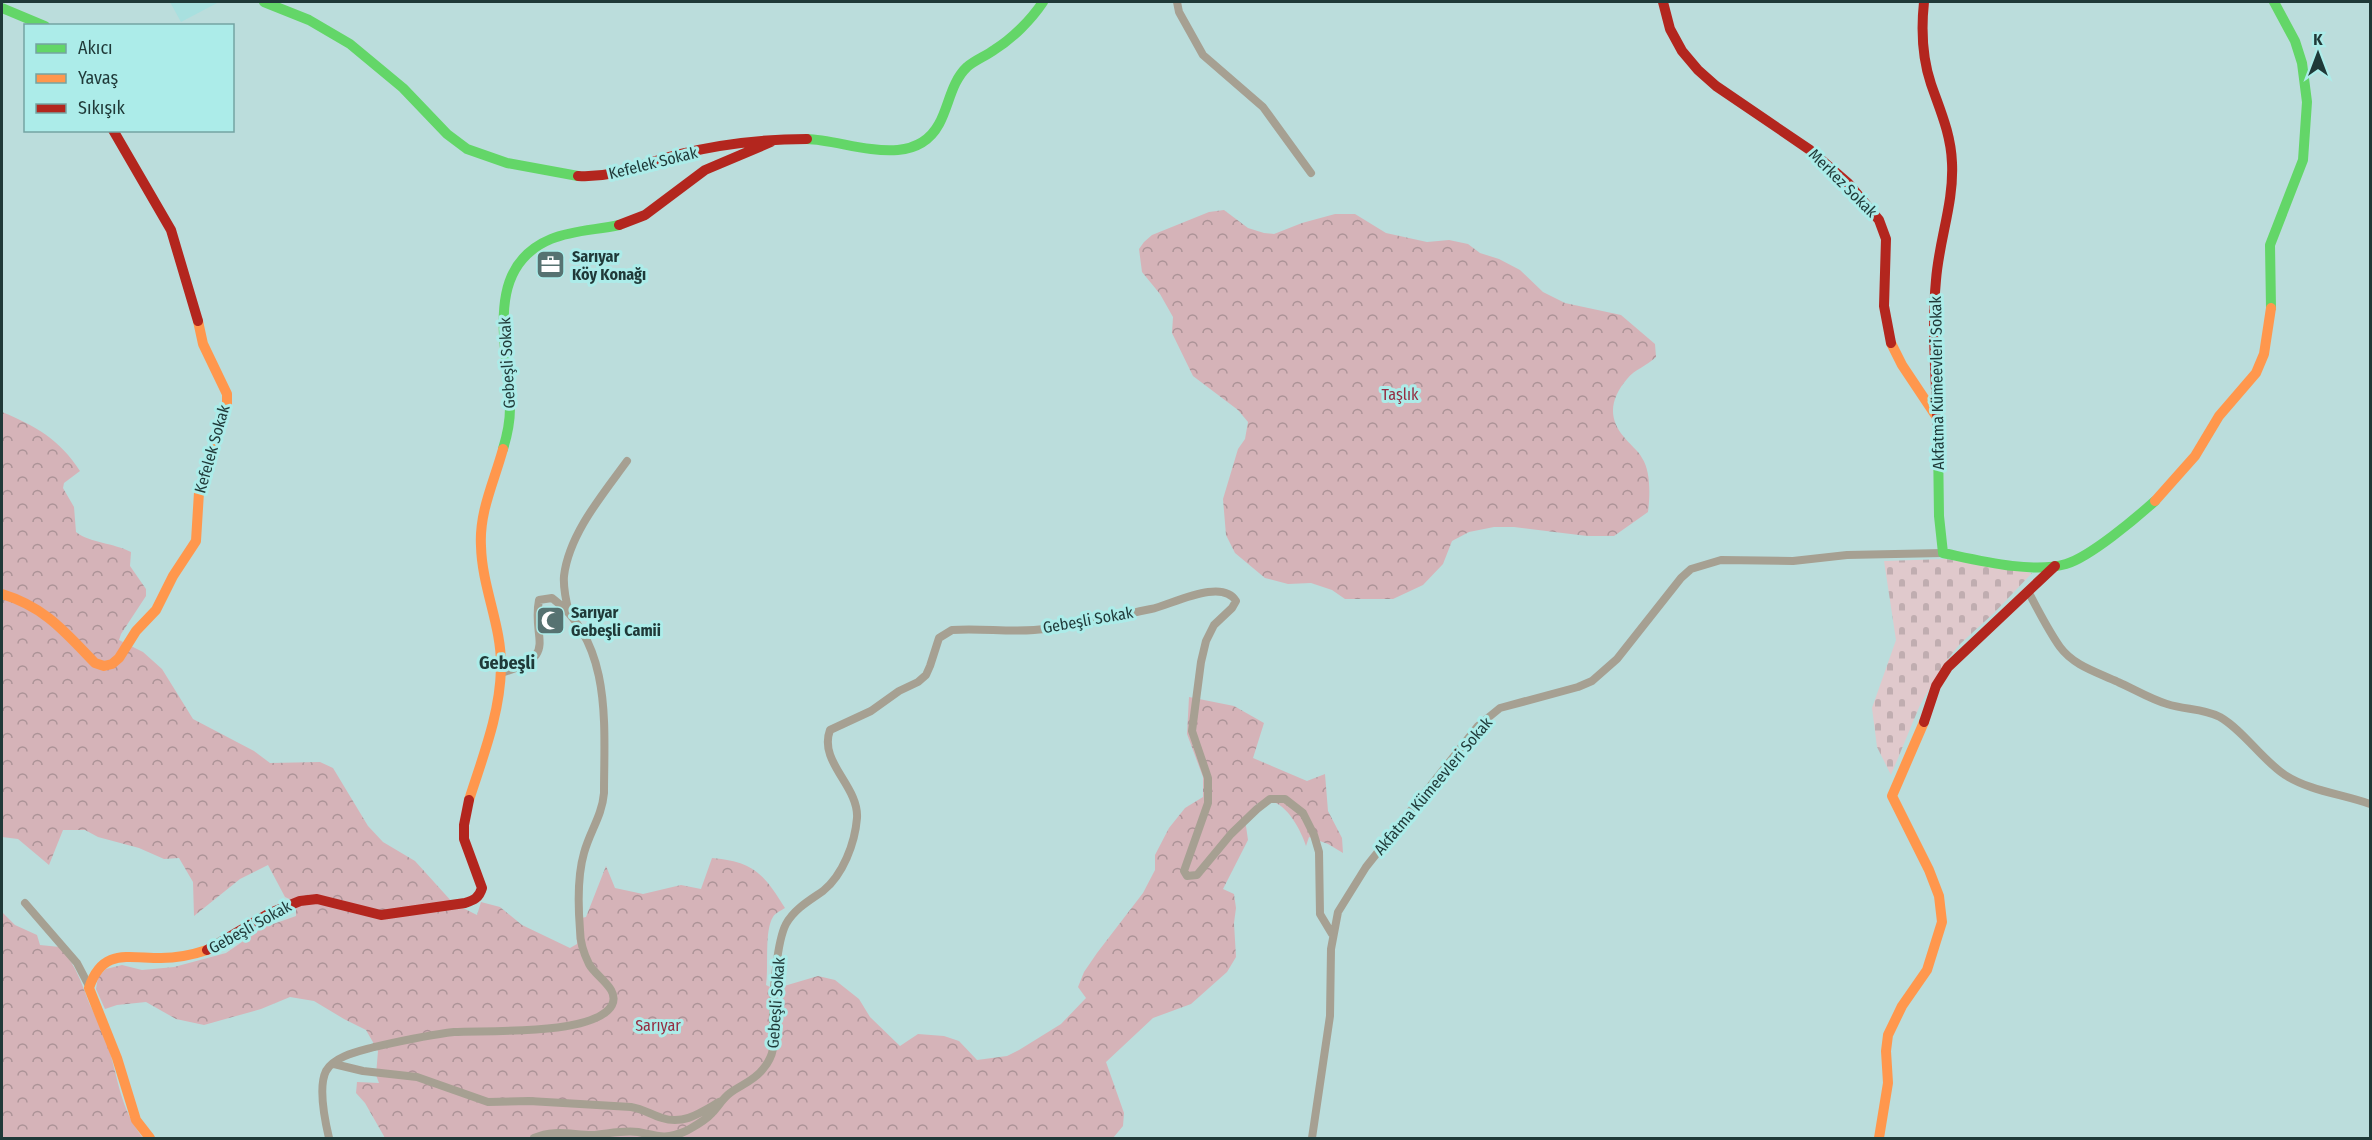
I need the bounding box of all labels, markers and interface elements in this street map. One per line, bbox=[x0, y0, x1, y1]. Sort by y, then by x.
legend bbox=[24, 24, 234, 132]
north arrow bbox=[2288, 24, 2348, 84]
text: K bbox=[2313, 30, 2323, 49]
text: Akıcı bbox=[78, 37, 113, 59]
text: Yavaş bbox=[78, 67, 119, 89]
text: Sıkışık bbox=[78, 97, 126, 119]
street label: Kefelek Sokak bbox=[607, 143, 700, 183]
street label: Merkez Sokak bbox=[1805, 145, 1882, 222]
place label: Sarıyar Köy Konağı bbox=[572, 247, 646, 284]
office icon: Sarıyar Köy Konağı bbox=[535, 249, 567, 281]
street label: Akfatma Kümeevleri Sokak bbox=[1926, 296, 1948, 470]
street label: Gebeşli Sokak bbox=[495, 316, 519, 409]
park label: Taşlık bbox=[1382, 385, 1419, 404]
street label: Kefelek Sokak bbox=[190, 402, 234, 495]
place label: Sarıyar Gebeşli Camii bbox=[571, 603, 661, 641]
street label: Gebeşli Sokak bbox=[1041, 603, 1135, 637]
mosque icon: Sarıyar Gebeşli Camii bbox=[534, 605, 566, 637]
district label: Gebeşli bbox=[479, 652, 535, 674]
street label: Akfatma Kümeevleri Sokak bbox=[1370, 713, 1496, 859]
street label: Gebeşli Sokak bbox=[206, 896, 295, 957]
street label: Gebeşli Sokak bbox=[763, 956, 789, 1049]
park label: Sarıyar bbox=[635, 1016, 681, 1035]

